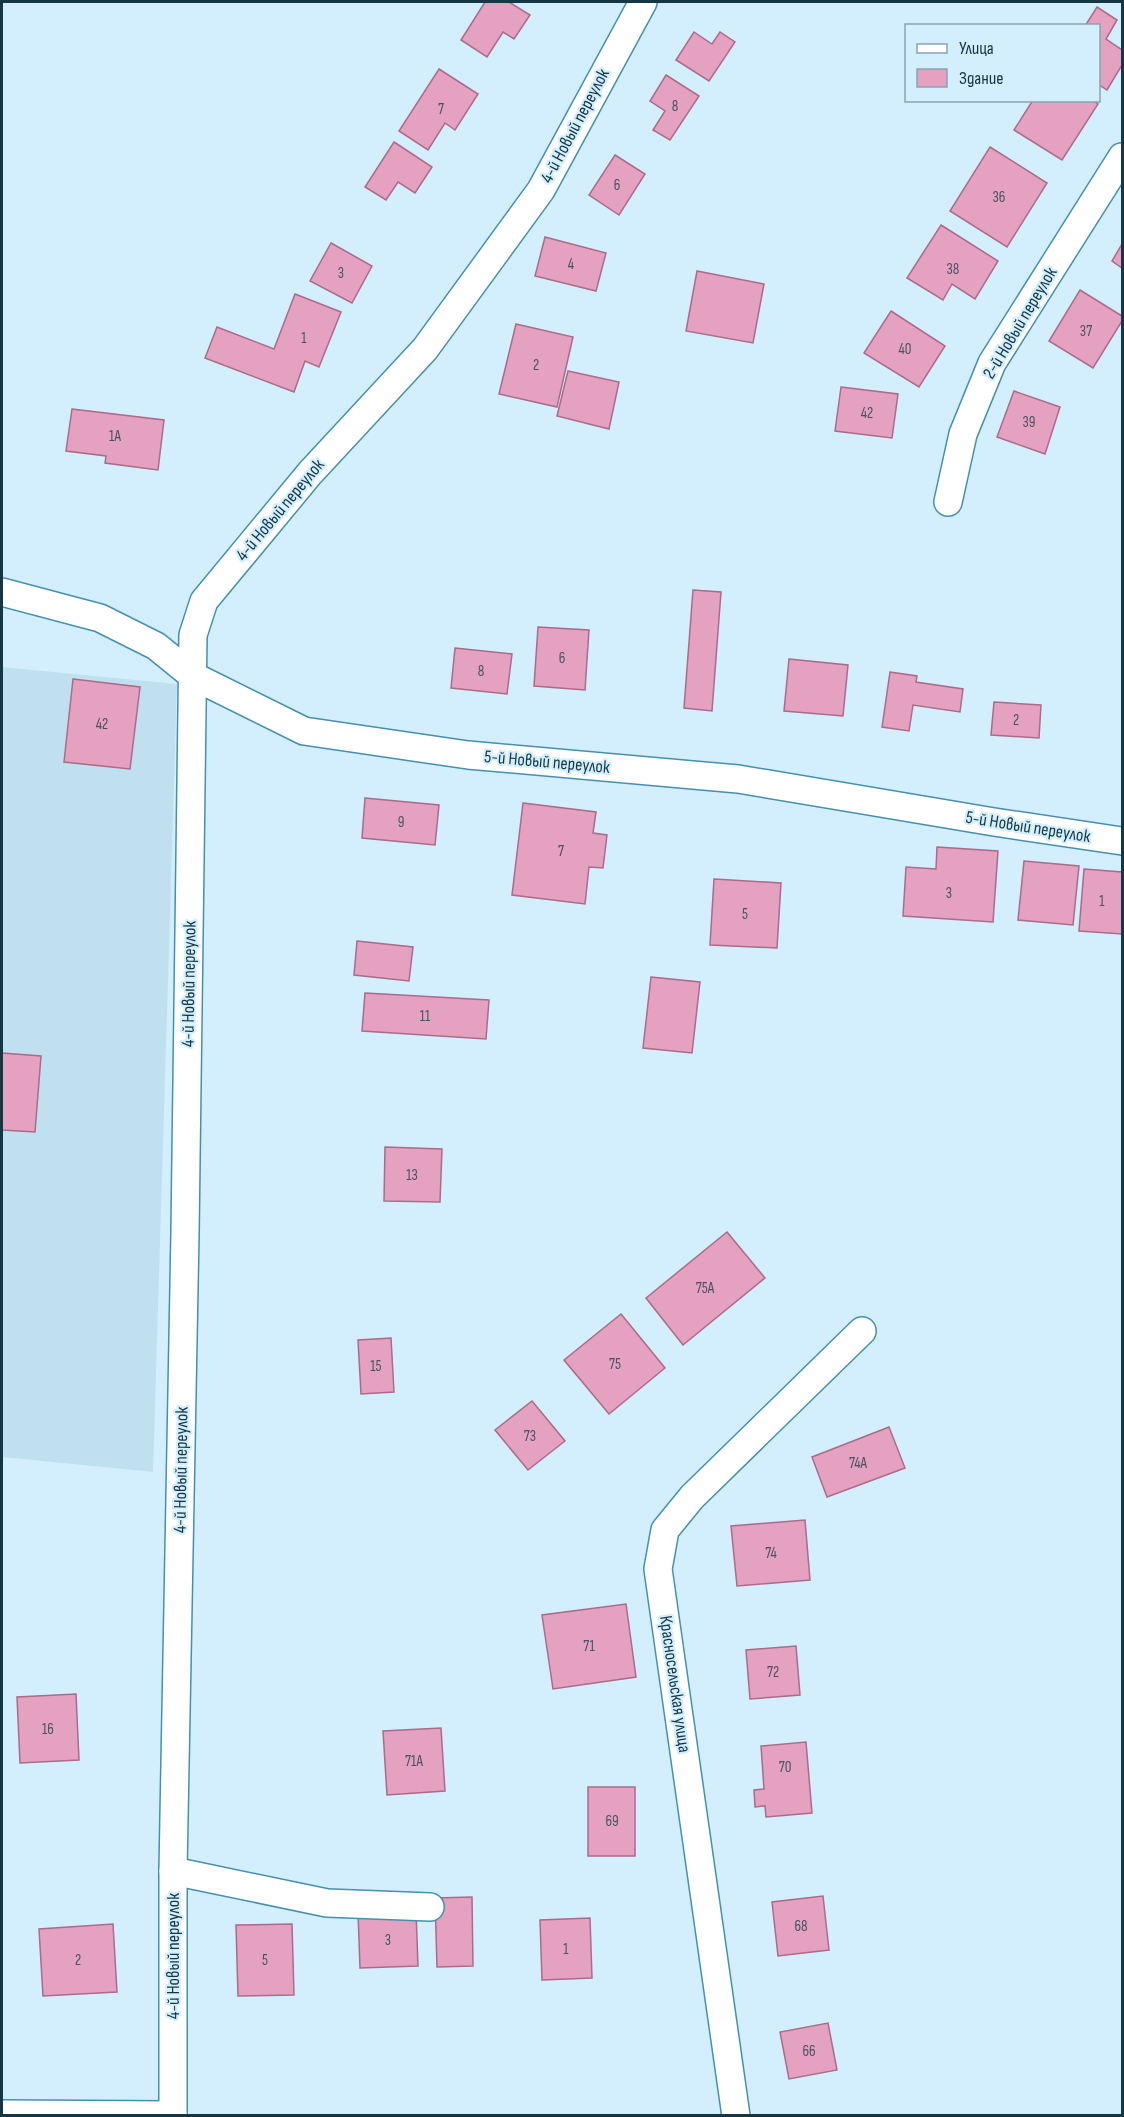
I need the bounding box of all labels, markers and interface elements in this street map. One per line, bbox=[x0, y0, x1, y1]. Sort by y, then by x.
legend bbox=[905, 24, 1100, 102]
text: Улица bbox=[959, 38, 994, 59]
street label: 4-й Новый переулок bbox=[536, 65, 614, 187]
text: Здание bbox=[959, 68, 1004, 89]
house number: 8 bbox=[672, 97, 678, 116]
house number: 7 bbox=[438, 100, 444, 119]
house number: 6 bbox=[614, 176, 620, 195]
house number: 36 bbox=[993, 188, 1005, 207]
house number: 4 bbox=[568, 255, 574, 274]
house number: 38 bbox=[947, 260, 959, 279]
street label: 2-й Новый переулок bbox=[979, 263, 1062, 382]
house number: 3 bbox=[338, 264, 344, 283]
house number: 37 bbox=[1080, 322, 1092, 341]
house number: 1 bbox=[301, 329, 307, 348]
house number: 40 bbox=[899, 340, 911, 359]
house number: 2 bbox=[533, 356, 539, 375]
house number: 42 bbox=[861, 404, 873, 423]
house number: 39 bbox=[1023, 413, 1035, 432]
house number: 1А bbox=[109, 427, 122, 446]
street label: 4-й Новый переулок bbox=[231, 455, 329, 565]
house number: 6 bbox=[559, 649, 565, 668]
house number: 8 bbox=[478, 662, 484, 681]
house number: 2 bbox=[1013, 711, 1019, 730]
house number: 42 bbox=[96, 715, 108, 734]
street label: 5-й Новый переулок bbox=[483, 746, 611, 778]
street label: 5-й Новый переулок bbox=[964, 807, 1092, 847]
house number: 9 bbox=[398, 813, 404, 832]
house number: 7 bbox=[558, 842, 564, 861]
house number: 3 bbox=[946, 884, 952, 903]
house number: 1 bbox=[1099, 892, 1105, 911]
house number: 5 bbox=[742, 905, 748, 924]
street label: 4-й Новый переулок bbox=[177, 920, 201, 1047]
house number: 11 bbox=[420, 1007, 431, 1026]
house number: 13 bbox=[406, 1166, 418, 1185]
house number: 75А bbox=[696, 1279, 715, 1298]
house number: 75 bbox=[609, 1355, 621, 1374]
house number: 15 bbox=[370, 1357, 382, 1376]
street label: 4-й Новый переулок bbox=[169, 1406, 193, 1533]
house number: 73 bbox=[524, 1427, 536, 1446]
house number: 74А bbox=[849, 1454, 868, 1473]
house number: 74 bbox=[765, 1544, 777, 1563]
street label: Красносельская улица bbox=[655, 1614, 695, 1754]
house number: 71 bbox=[583, 1637, 595, 1656]
house number: 72 bbox=[767, 1663, 779, 1682]
house number: 16 bbox=[42, 1720, 54, 1739]
house number: 71А bbox=[405, 1752, 424, 1771]
house number: 70 bbox=[779, 1758, 791, 1777]
house number: 69 bbox=[605, 1812, 619, 1831]
street label: 4-й Новый переулок bbox=[163, 1893, 184, 2019]
house number: 68 bbox=[794, 1917, 808, 1936]
house number: 3 bbox=[385, 1931, 391, 1950]
house number: 1 bbox=[563, 1940, 569, 1959]
house number: 2 bbox=[75, 1951, 81, 1970]
house number: 5 bbox=[262, 1951, 268, 1970]
house number: 66 bbox=[802, 2042, 816, 2061]

